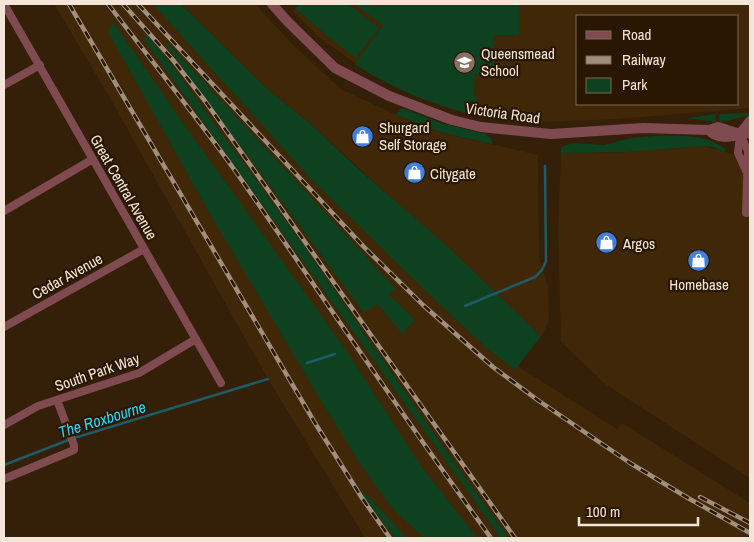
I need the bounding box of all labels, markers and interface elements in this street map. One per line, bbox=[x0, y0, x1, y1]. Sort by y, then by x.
legend bbox=[576, 15, 739, 105]
text: Road bbox=[622, 24, 651, 45]
place label: Queensmead School bbox=[481, 43, 555, 81]
text: Railway bbox=[622, 49, 667, 70]
school or university icon: Queensmead School bbox=[453, 50, 477, 74]
text: Park bbox=[622, 74, 648, 95]
street label: Victoria Road bbox=[464, 97, 542, 129]
place label: Shurgard Self Storage bbox=[379, 117, 447, 155]
shop icon: Shurgard Self Storage bbox=[351, 124, 375, 148]
street label: Great Central Avenue bbox=[85, 131, 163, 244]
shop icon: Citygate bbox=[402, 161, 426, 185]
place label: Citygate bbox=[430, 163, 476, 184]
shop icon: Argos bbox=[595, 231, 619, 255]
place label: Argos bbox=[622, 233, 655, 254]
street label: Cedar Avenue bbox=[28, 248, 106, 304]
shop icon: Homebase bbox=[687, 249, 711, 273]
place label: Homebase bbox=[669, 274, 729, 295]
street label: South Park Way bbox=[52, 347, 143, 396]
water label: The Roxbourne bbox=[56, 395, 148, 443]
scale bar bbox=[579, 494, 698, 526]
text: 100 m bbox=[586, 501, 620, 522]

